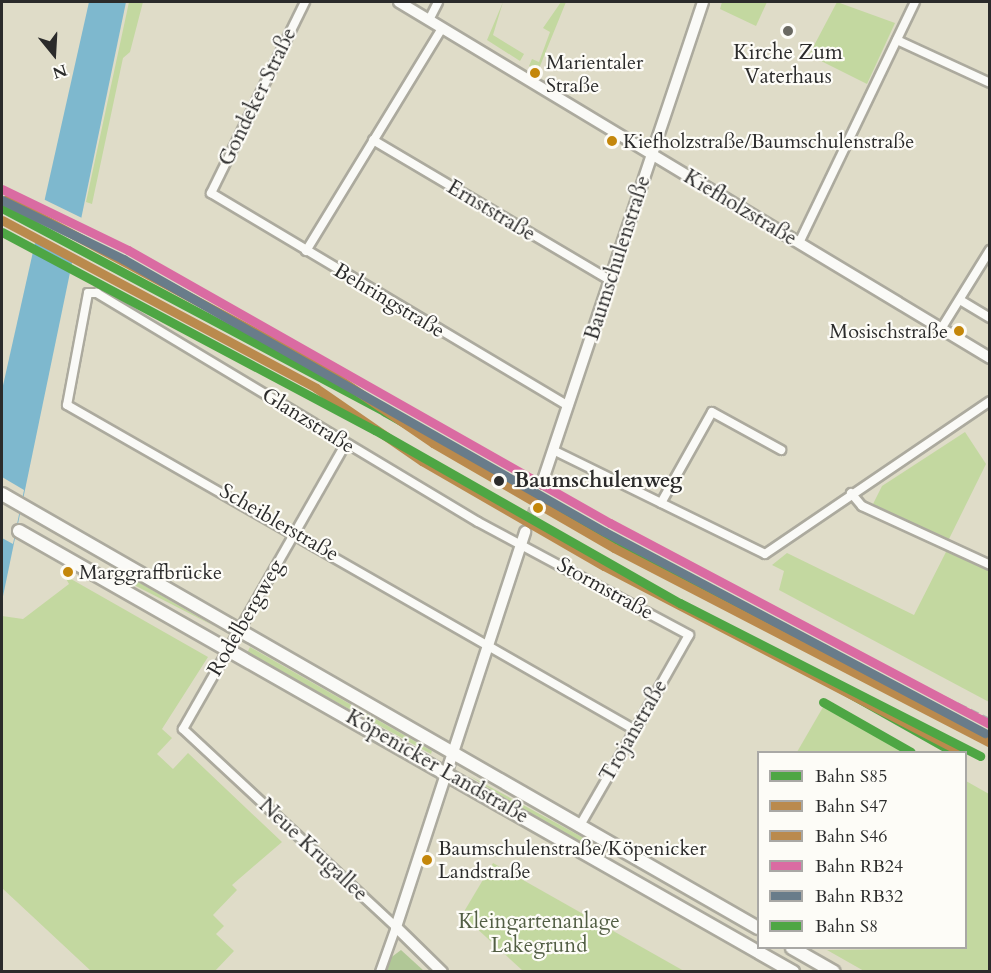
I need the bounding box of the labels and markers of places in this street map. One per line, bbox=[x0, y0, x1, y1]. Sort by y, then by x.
marker: Kirche Zum Vaterhaus bbox=[781, 24, 795, 38]
place label: Kirche Zum Vaterhaus bbox=[733, 40, 843, 90]
place label: Marientaler Straße bbox=[546, 50, 643, 97]
marker: Marientaler Straße bbox=[529, 67, 541, 79]
place label: Kiefholzstraße/Baumschulenstraße bbox=[623, 129, 914, 153]
marker: Kiefholzstraße/Baumschulenstraße bbox=[606, 135, 618, 147]
place label: Mosischstraße bbox=[829, 319, 948, 343]
marker: Mosischstraße bbox=[953, 325, 965, 337]
place label: Baumschulenweg bbox=[514, 468, 682, 494]
marker: Baumschulenweg bbox=[489, 471, 509, 491]
unlabelled marker bbox=[532, 502, 544, 514]
place label: Marggraffbrücke bbox=[79, 560, 222, 584]
marker: Marggraffbrücke bbox=[62, 566, 74, 578]
place label: Baumschulenstraße/Köpenicker Landstraße bbox=[438, 837, 706, 884]
marker: Baumschulenstraße/Köpenicker Landstraße bbox=[421, 854, 433, 866]

